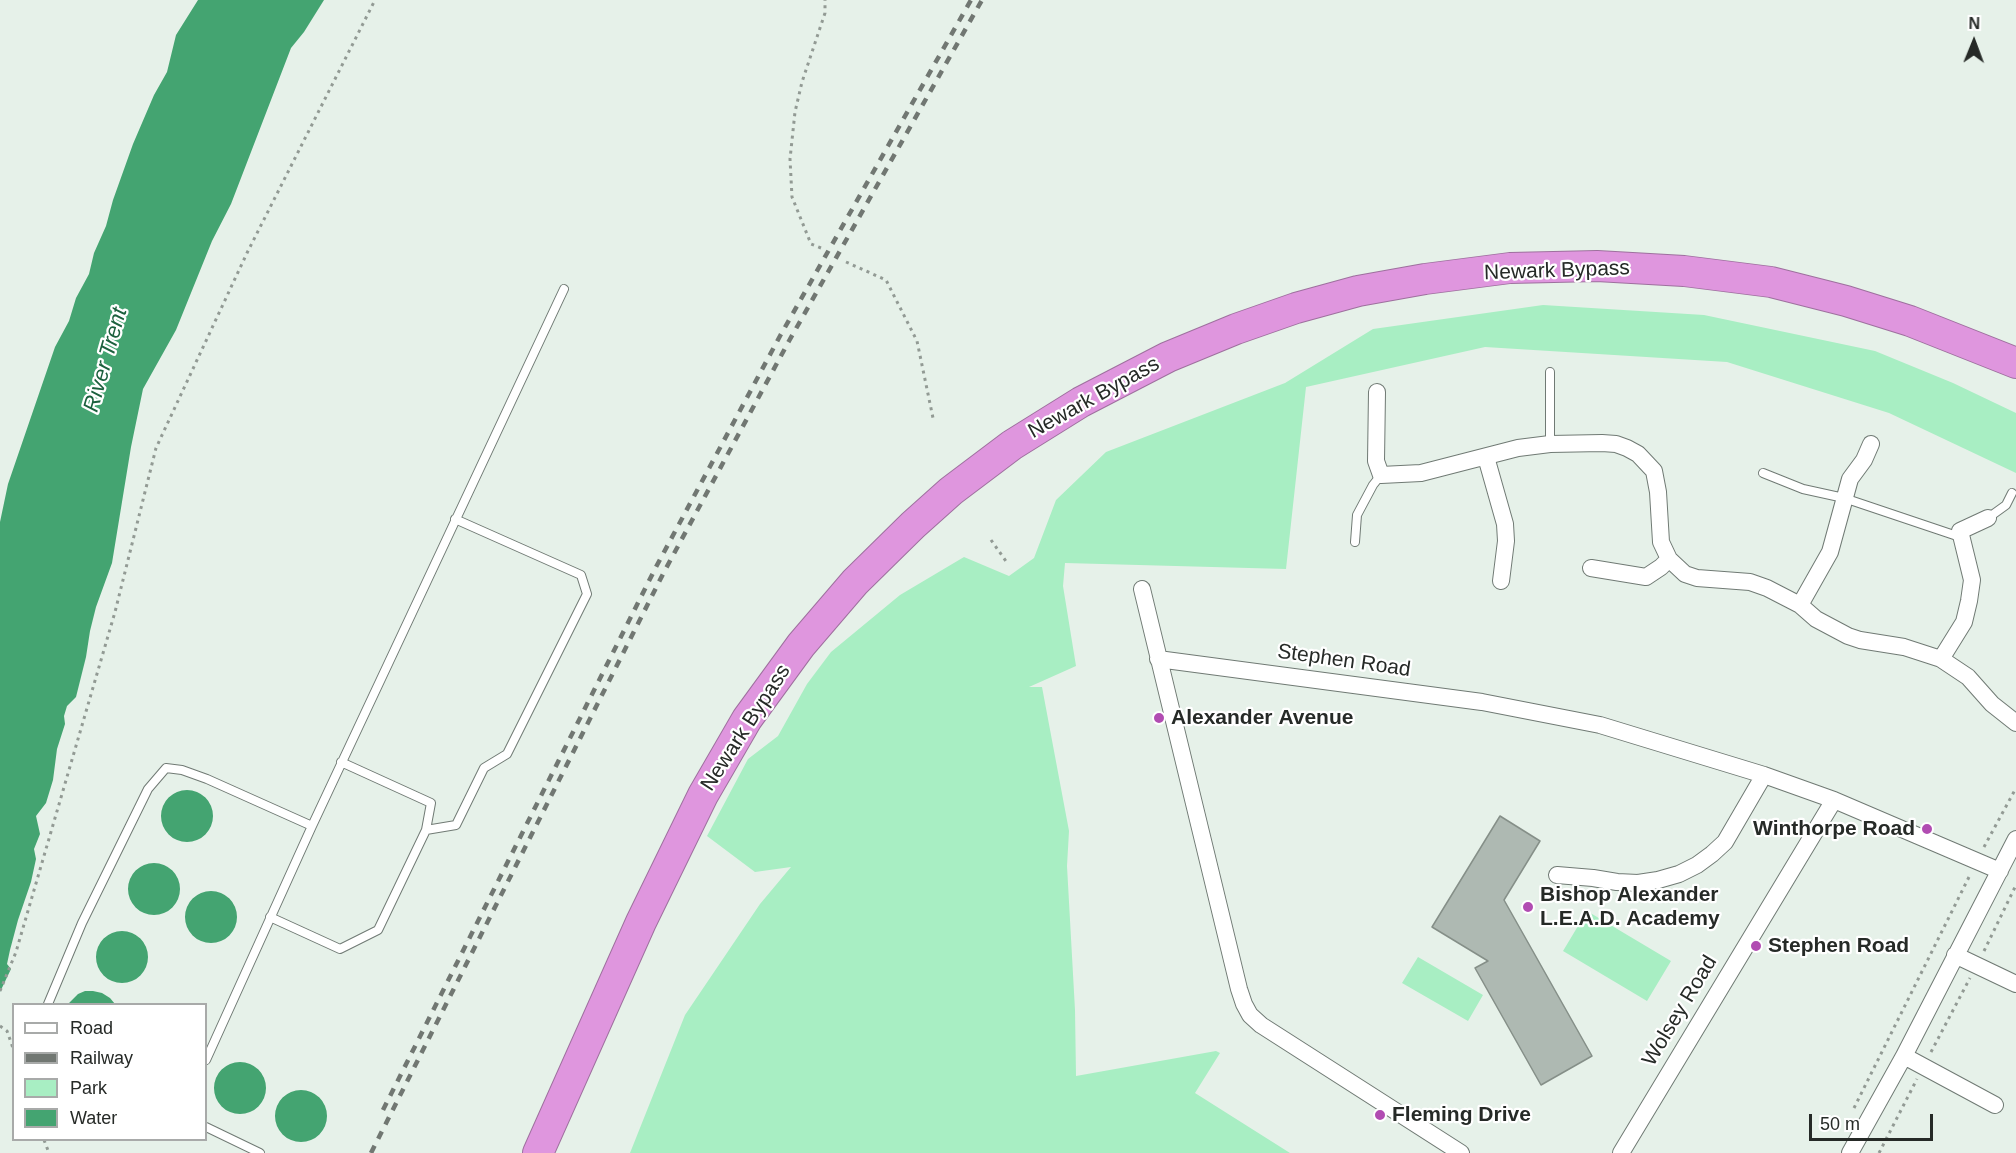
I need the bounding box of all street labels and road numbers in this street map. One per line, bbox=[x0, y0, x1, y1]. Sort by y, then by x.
street label: Newark Bypass bbox=[1484, 256, 1630, 286]
street label: Newark Bypass bbox=[1024, 352, 1164, 444]
street label: Stephen Road bbox=[1276, 639, 1412, 683]
street label: Newark Bypass bbox=[696, 660, 796, 796]
street label: Wolsey Road bbox=[1637, 951, 1723, 1071]

